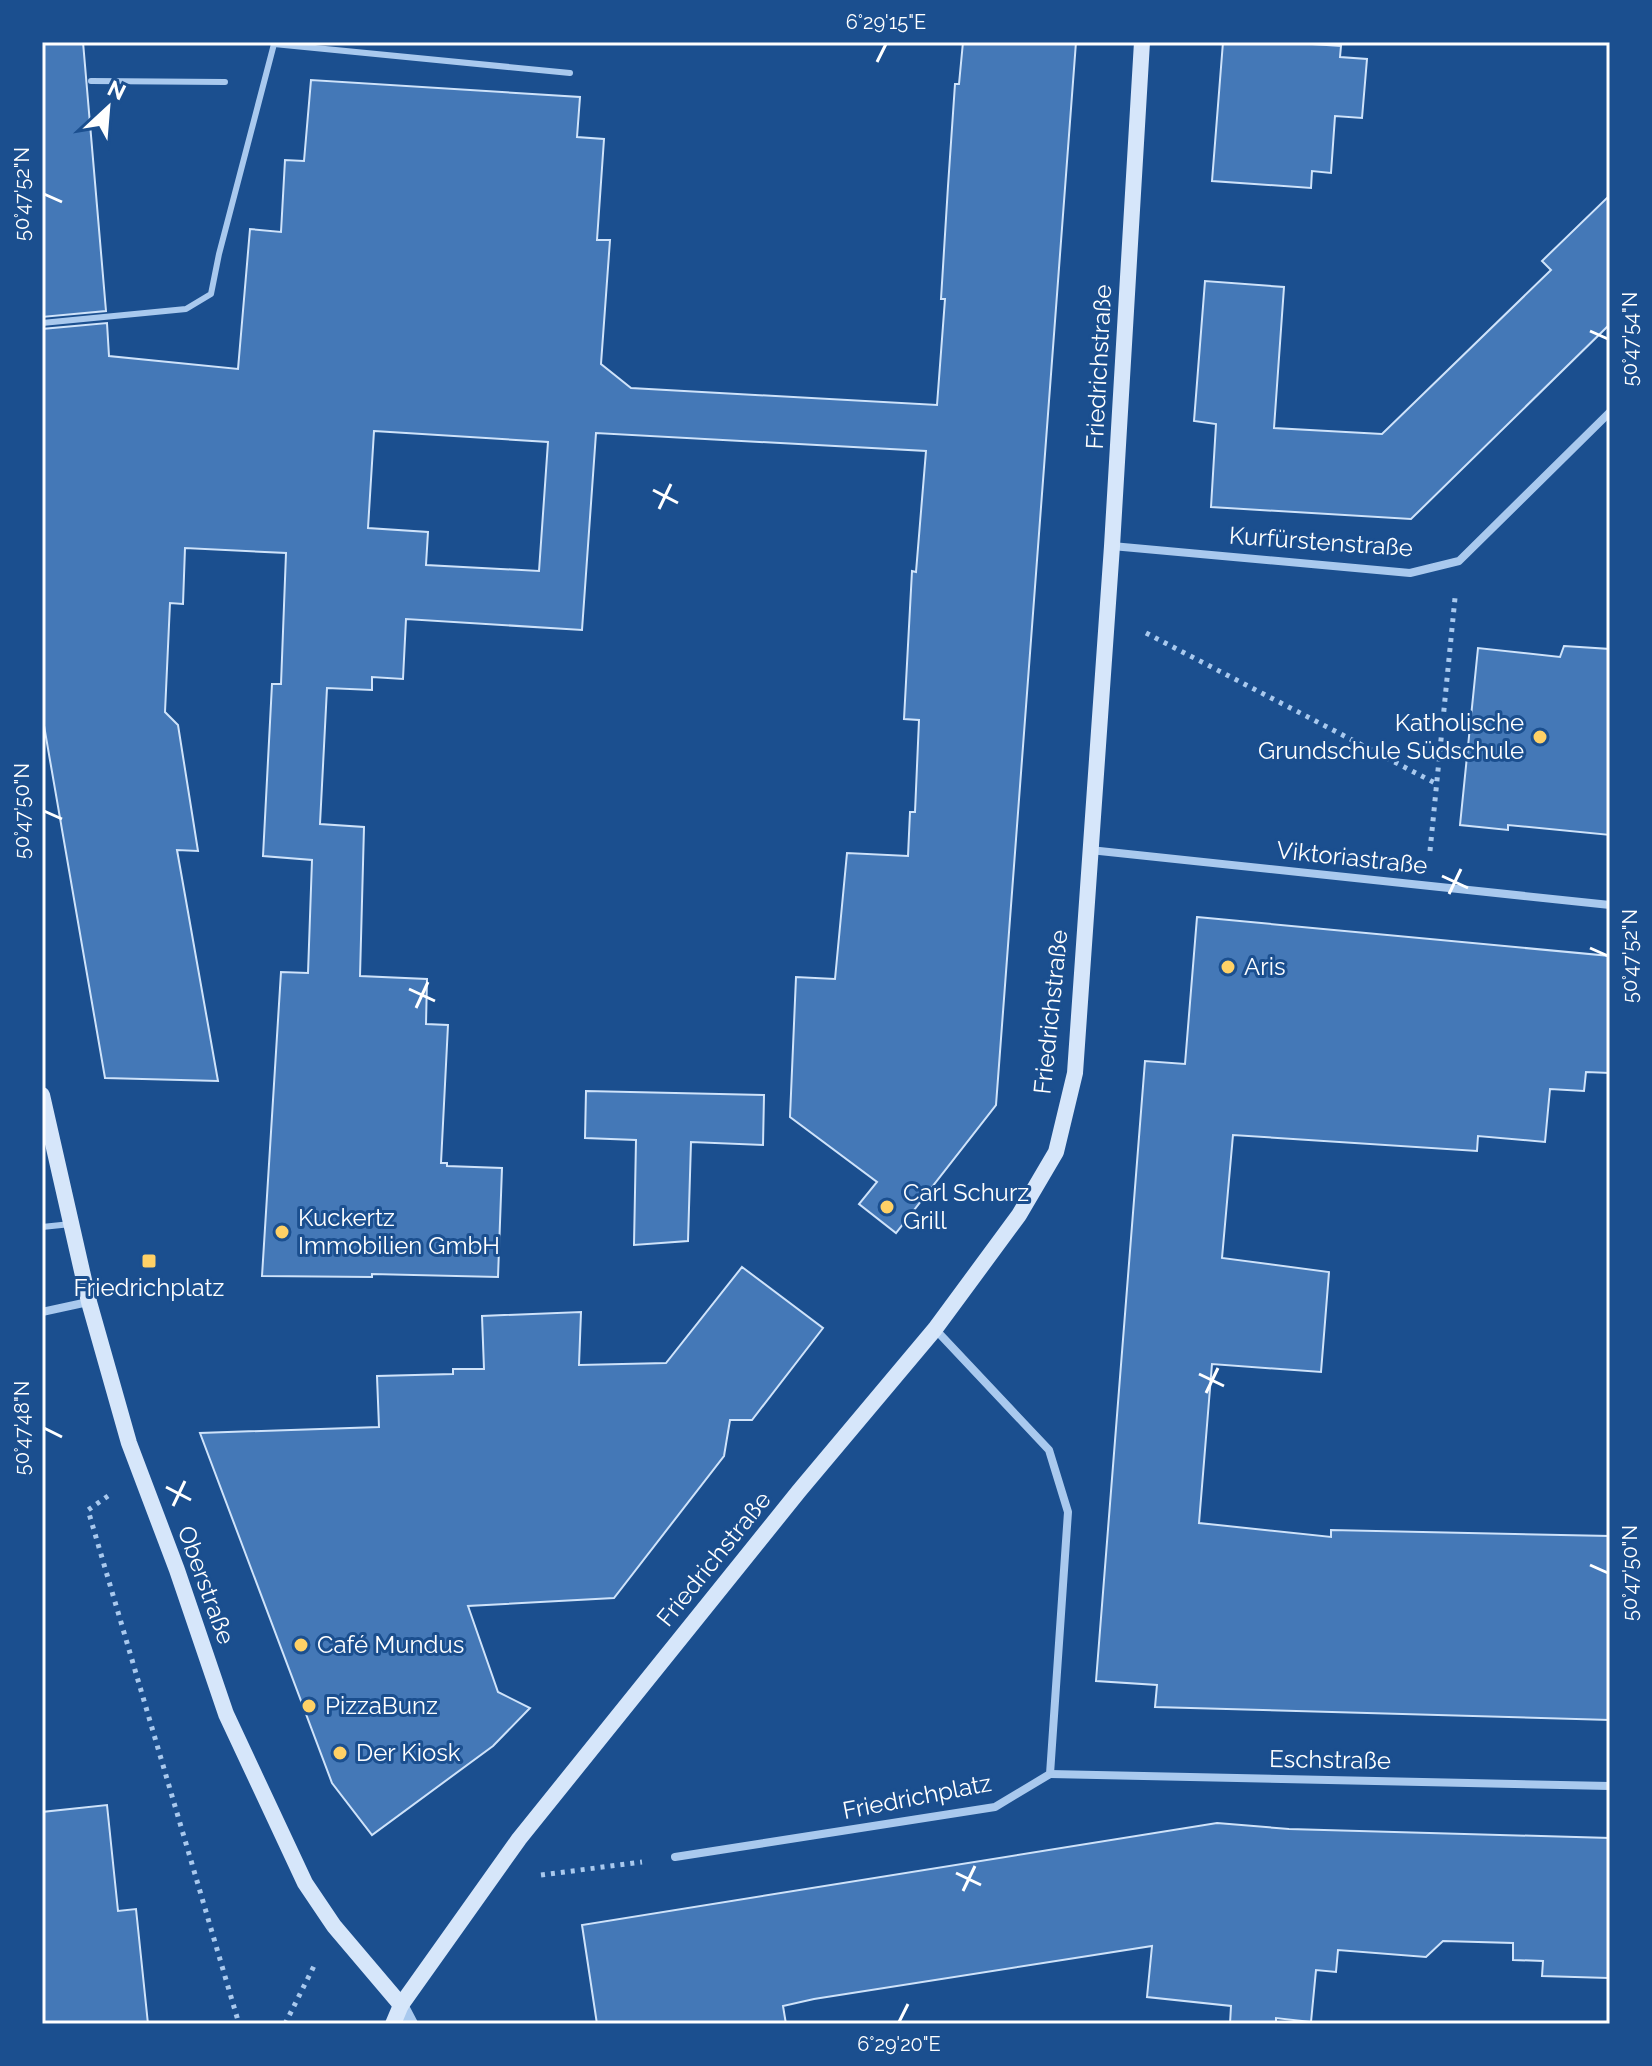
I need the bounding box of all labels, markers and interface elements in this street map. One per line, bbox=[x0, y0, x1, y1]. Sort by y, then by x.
text: 6°29'15"E bbox=[846, 10, 926, 34]
north arrow bbox=[68, 68, 148, 148]
text: N bbox=[104, 75, 130, 105]
text: 50°47'52"N bbox=[10, 147, 34, 241]
street label: Friedrichstraße bbox=[1080, 284, 1117, 450]
text: 50°47'54"N bbox=[1618, 292, 1642, 386]
street label: Kurfürstenstraße bbox=[1228, 521, 1414, 562]
place label: Katholische Grundschule Südschule bbox=[1258, 708, 1524, 765]
marker: Katholische Grundschule Südschule bbox=[1531, 728, 1549, 746]
text: 50°47'50"N bbox=[10, 763, 34, 859]
street label: Viktoriastraße bbox=[1275, 835, 1429, 880]
text: 50°47'52"N bbox=[1618, 909, 1642, 1003]
street label: Friedrichstraße bbox=[1027, 928, 1074, 1096]
place label: Aris bbox=[1244, 952, 1285, 981]
marker: Aris bbox=[1219, 958, 1237, 976]
place label: Carl Schurz Grill bbox=[903, 1178, 1029, 1235]
marker: Carl Schurz Grill bbox=[878, 1198, 896, 1216]
place label: Kuckertz Immobilien GmbH bbox=[298, 1203, 500, 1260]
marker: Kuckertz Immobilien GmbH bbox=[273, 1223, 291, 1241]
marker: Friedrichplatz bbox=[140, 1252, 158, 1270]
place label: Friedrichplatz bbox=[74, 1273, 224, 1302]
text: 50°47'48"N bbox=[10, 1381, 34, 1475]
street label: Friedrichstraße bbox=[650, 1485, 777, 1632]
street label: Oberstraße bbox=[172, 1522, 241, 1648]
text: 50°47'50"N bbox=[1618, 1525, 1642, 1621]
place label: Café Mundus bbox=[317, 1630, 464, 1659]
marker: Café Mundus bbox=[292, 1636, 310, 1654]
place label: PizzaBunz bbox=[325, 1691, 438, 1720]
marker: PizzaBunz bbox=[300, 1697, 318, 1715]
place label: Der Kiosk bbox=[356, 1738, 461, 1767]
marker: Der Kiosk bbox=[331, 1744, 349, 1762]
street label: Eschstraße bbox=[1269, 1744, 1391, 1775]
street label: Friedrichplatz bbox=[840, 1768, 994, 1825]
text: 6°29'20"E bbox=[857, 2032, 941, 2056]

